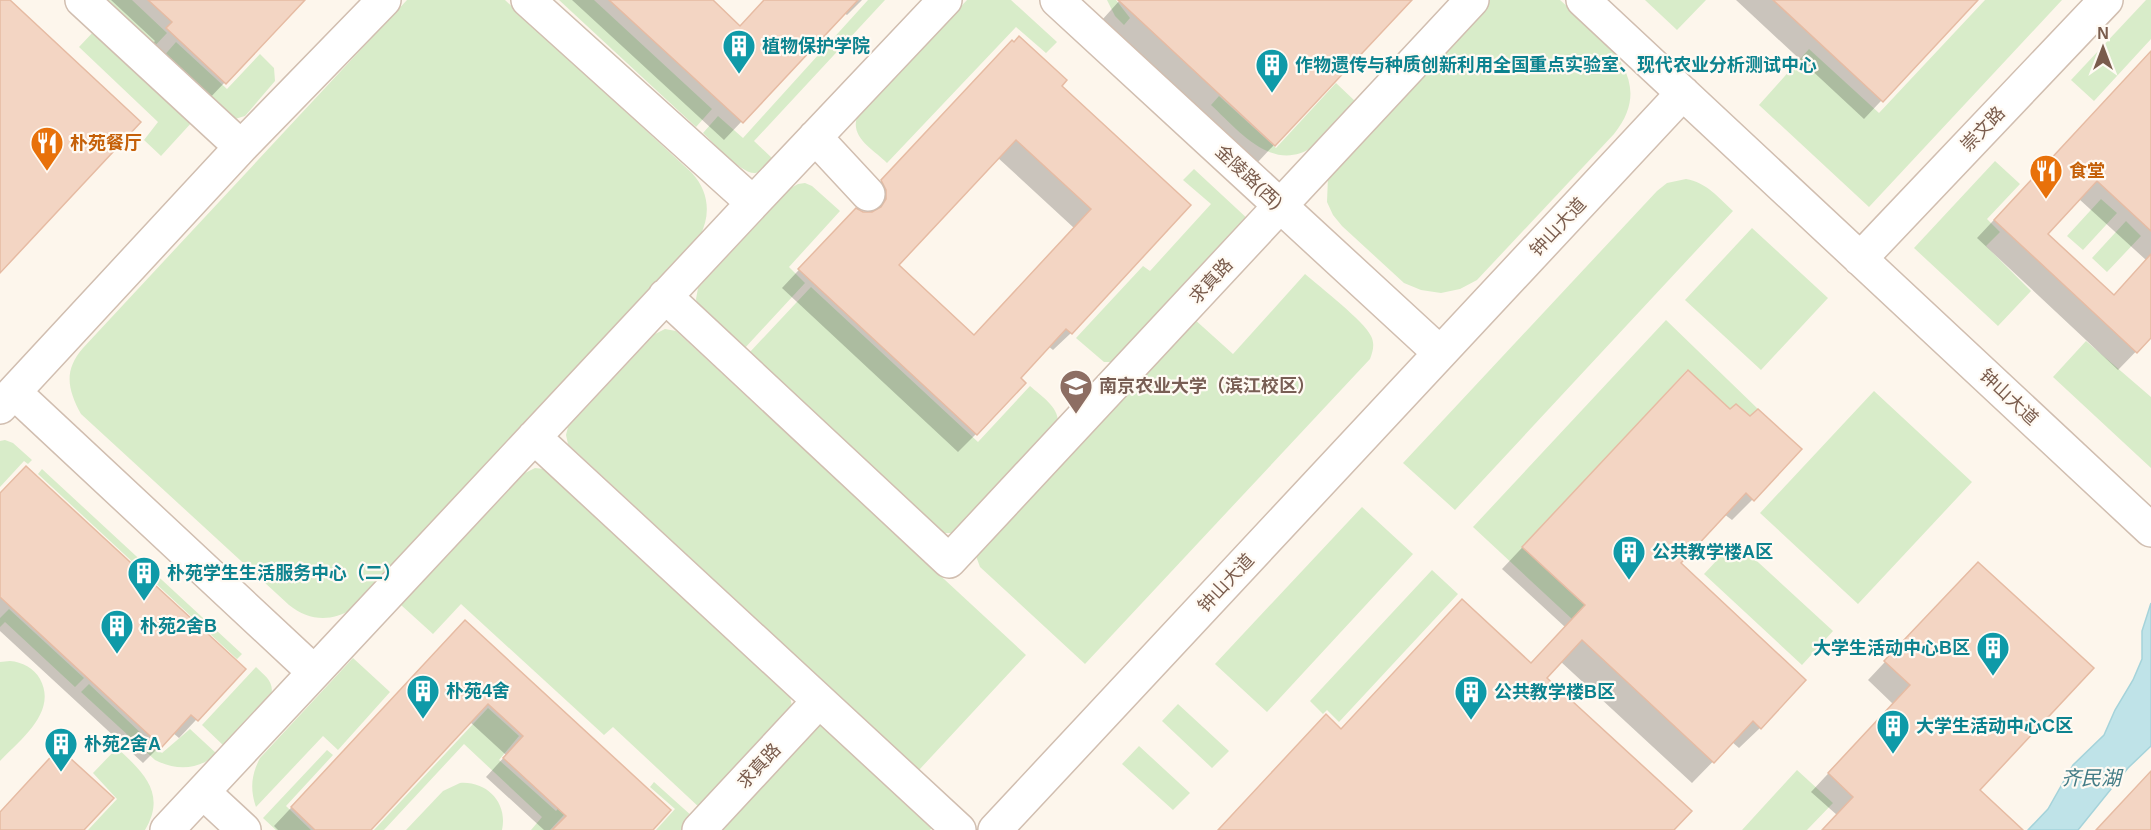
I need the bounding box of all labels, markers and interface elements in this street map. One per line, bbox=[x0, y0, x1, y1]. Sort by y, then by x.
north arrow bbox=[2073, 18, 2133, 78]
text: N bbox=[2097, 25, 2109, 42]
building icon: 植物保护学院 bbox=[721, 28, 757, 75]
place label: 植物保护学院 bbox=[762, 36, 870, 56]
building icon: 作物遗传与种质创新利用全国重点实验室、现代农业分析测试中心 bbox=[1254, 47, 1290, 94]
place label: 作物遗传与种质创新利用全国重点实验室、现代农业分析测试中心 bbox=[1295, 54, 1817, 75]
street label: 崇文路 bbox=[1957, 103, 2009, 155]
restaurant icon: 朴苑餐厅 bbox=[29, 125, 65, 172]
place label: 朴苑餐厅 bbox=[70, 133, 142, 153]
street label: 金陵路(西) bbox=[1211, 141, 1287, 213]
restaurant icon: 食堂 bbox=[2028, 153, 2064, 200]
place label: 食堂 bbox=[2069, 161, 2105, 181]
street label: 钟山大道 bbox=[1526, 194, 1590, 260]
street label: 求真路 bbox=[1185, 254, 1237, 308]
street label: 钟山大道 bbox=[1976, 365, 2042, 429]
school or university icon: 南京农业大学（滨江校区） bbox=[1058, 368, 1094, 415]
place label: 南京农业大学（滨江校区） bbox=[1099, 376, 1315, 396]
building icon: 公共教学楼A区 bbox=[1611, 534, 1647, 581]
place label: 公共教学楼A区 bbox=[1652, 542, 1773, 562]
street label: 钟山大道 bbox=[1194, 550, 1258, 616]
building icon: 朴苑学生生活服务中心（二） bbox=[126, 555, 162, 602]
place label: 朴苑学生生活服务中心（二） bbox=[167, 563, 401, 583]
building icon: 朴苑2舍B bbox=[99, 608, 135, 655]
place label: 朴苑2舍B bbox=[140, 616, 217, 636]
building icon: 大学生活动中心B区 bbox=[1975, 630, 2011, 677]
place label: 大学生活动中心B区 bbox=[1813, 638, 1970, 658]
building icon: 朴苑4舍 bbox=[405, 673, 441, 720]
building icon: 公共教学楼B区 bbox=[1453, 674, 1489, 721]
place label: 朴苑4舍 bbox=[446, 681, 510, 701]
place label: 公共教学楼B区 bbox=[1494, 682, 1615, 702]
building icon: 大学生活动中心C区 bbox=[1875, 708, 1911, 755]
place label: 大学生活动中心C区 bbox=[1916, 716, 2073, 736]
building icon: 朴苑2舍A bbox=[43, 726, 79, 773]
place label: 朴苑2舍A bbox=[84, 734, 161, 754]
street label: 求真路 bbox=[733, 739, 785, 793]
water label: 齐民湖 bbox=[2061, 767, 2124, 789]

